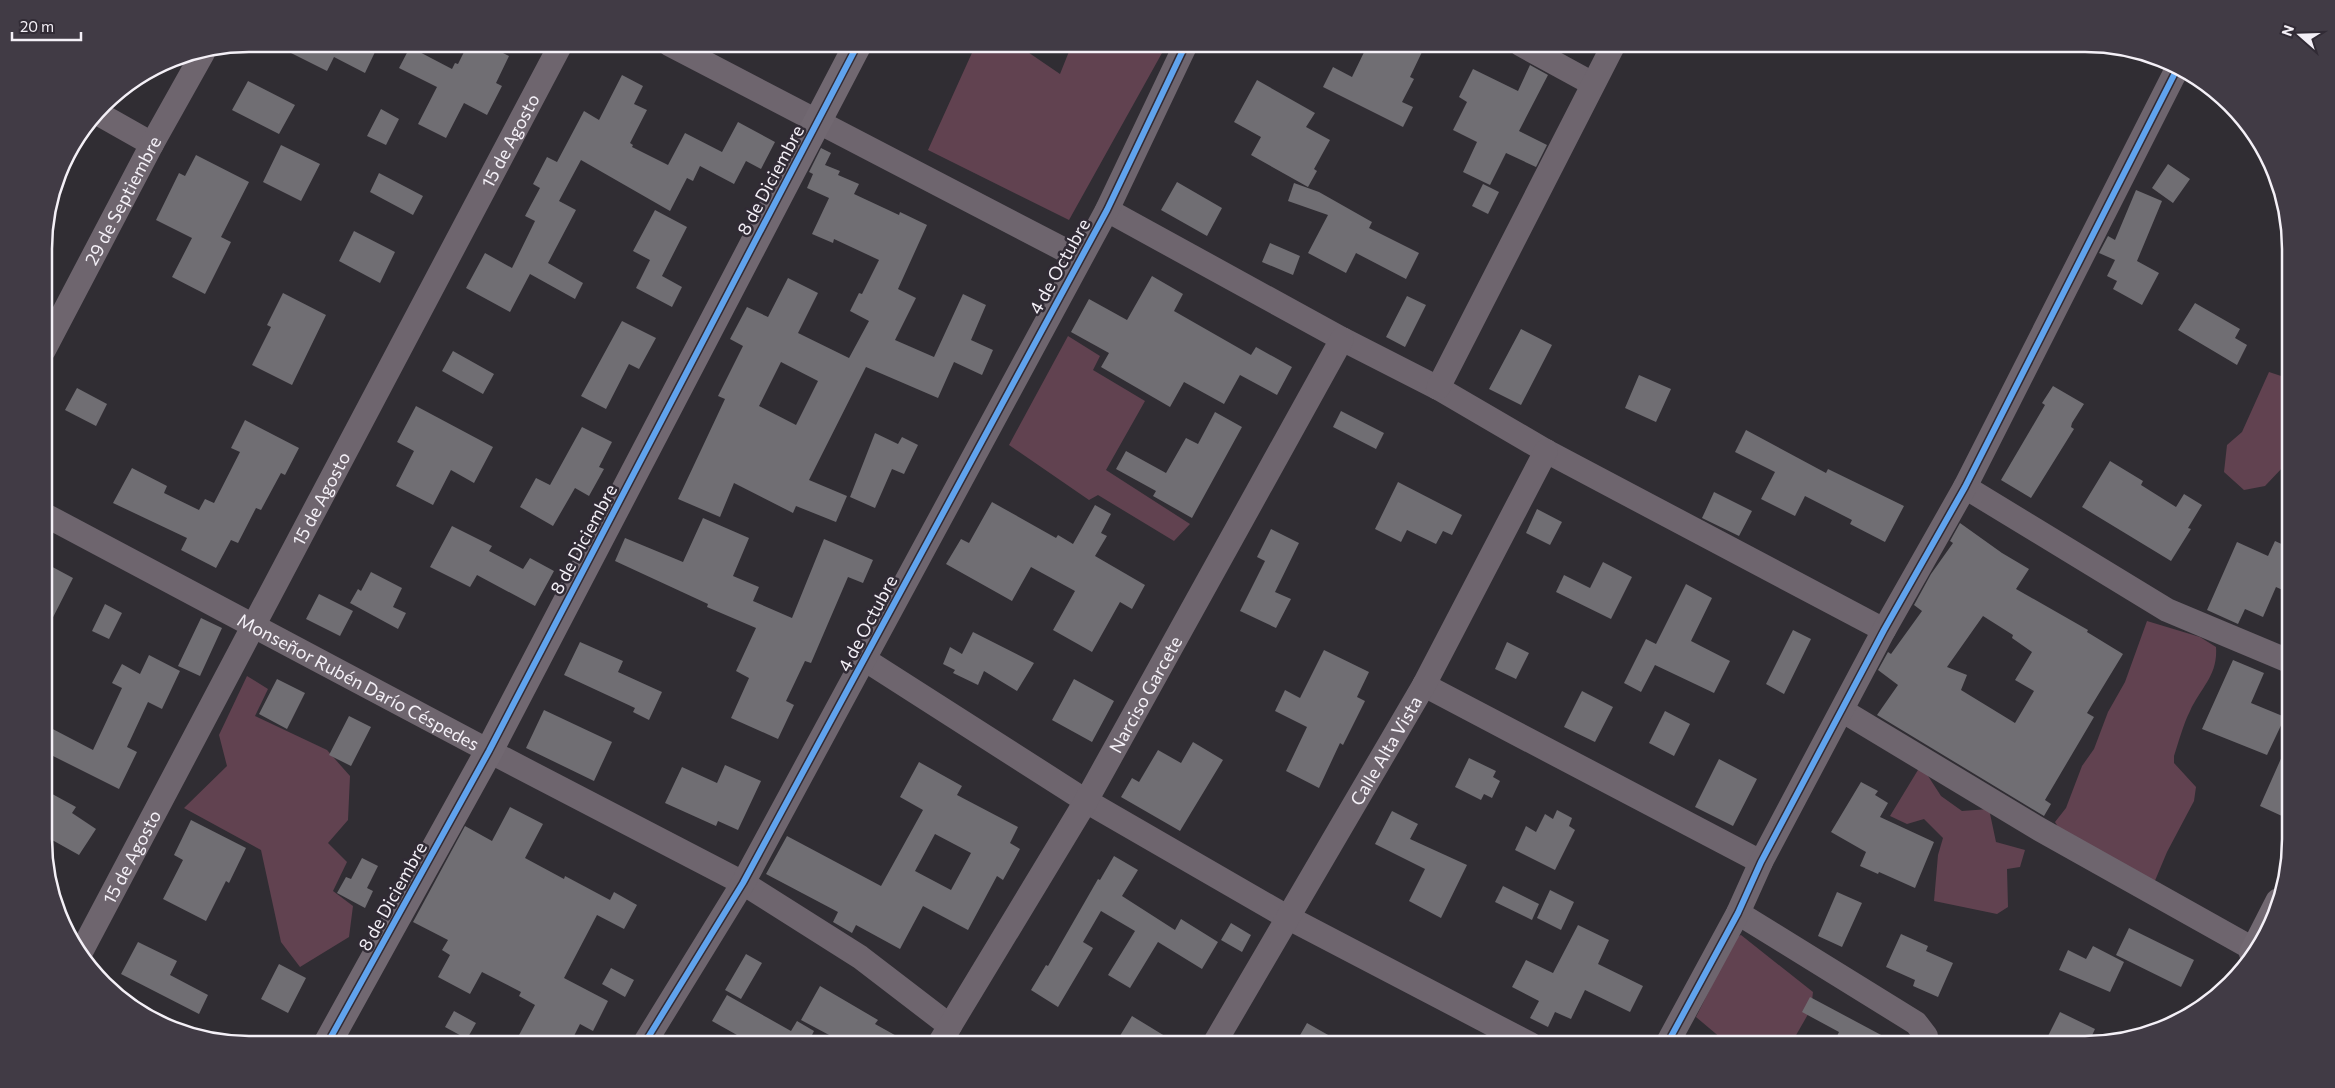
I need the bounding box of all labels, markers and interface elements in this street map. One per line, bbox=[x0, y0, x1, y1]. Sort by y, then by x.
scale bar bbox=[12, 10, 81, 42]
north arrow bbox=[2275, 10, 2325, 60]
text: 20 m bbox=[20, 17, 54, 35]
text: N bbox=[2278, 23, 2297, 38]
street label: 15 de Agosto bbox=[476, 90, 544, 191]
street label: 8 de Diciembre bbox=[732, 121, 808, 239]
street label: 29 de Septiembre bbox=[80, 132, 165, 269]
street label: 4 de Octubre bbox=[1024, 214, 1094, 318]
street label: 15 de Agosto bbox=[287, 448, 355, 549]
street label: 8 de Diciembre bbox=[545, 480, 621, 598]
street label: 4 de Octubre bbox=[832, 571, 902, 675]
street label: Monseñor Rubén Darío Céspedes bbox=[234, 608, 483, 755]
street label: Narciso Garcete bbox=[1104, 632, 1186, 757]
street label: Calle Alta Vista bbox=[1345, 692, 1426, 809]
street label: 15 de Agosto bbox=[98, 806, 165, 908]
street label: 8 de Diciembre bbox=[353, 838, 431, 954]

